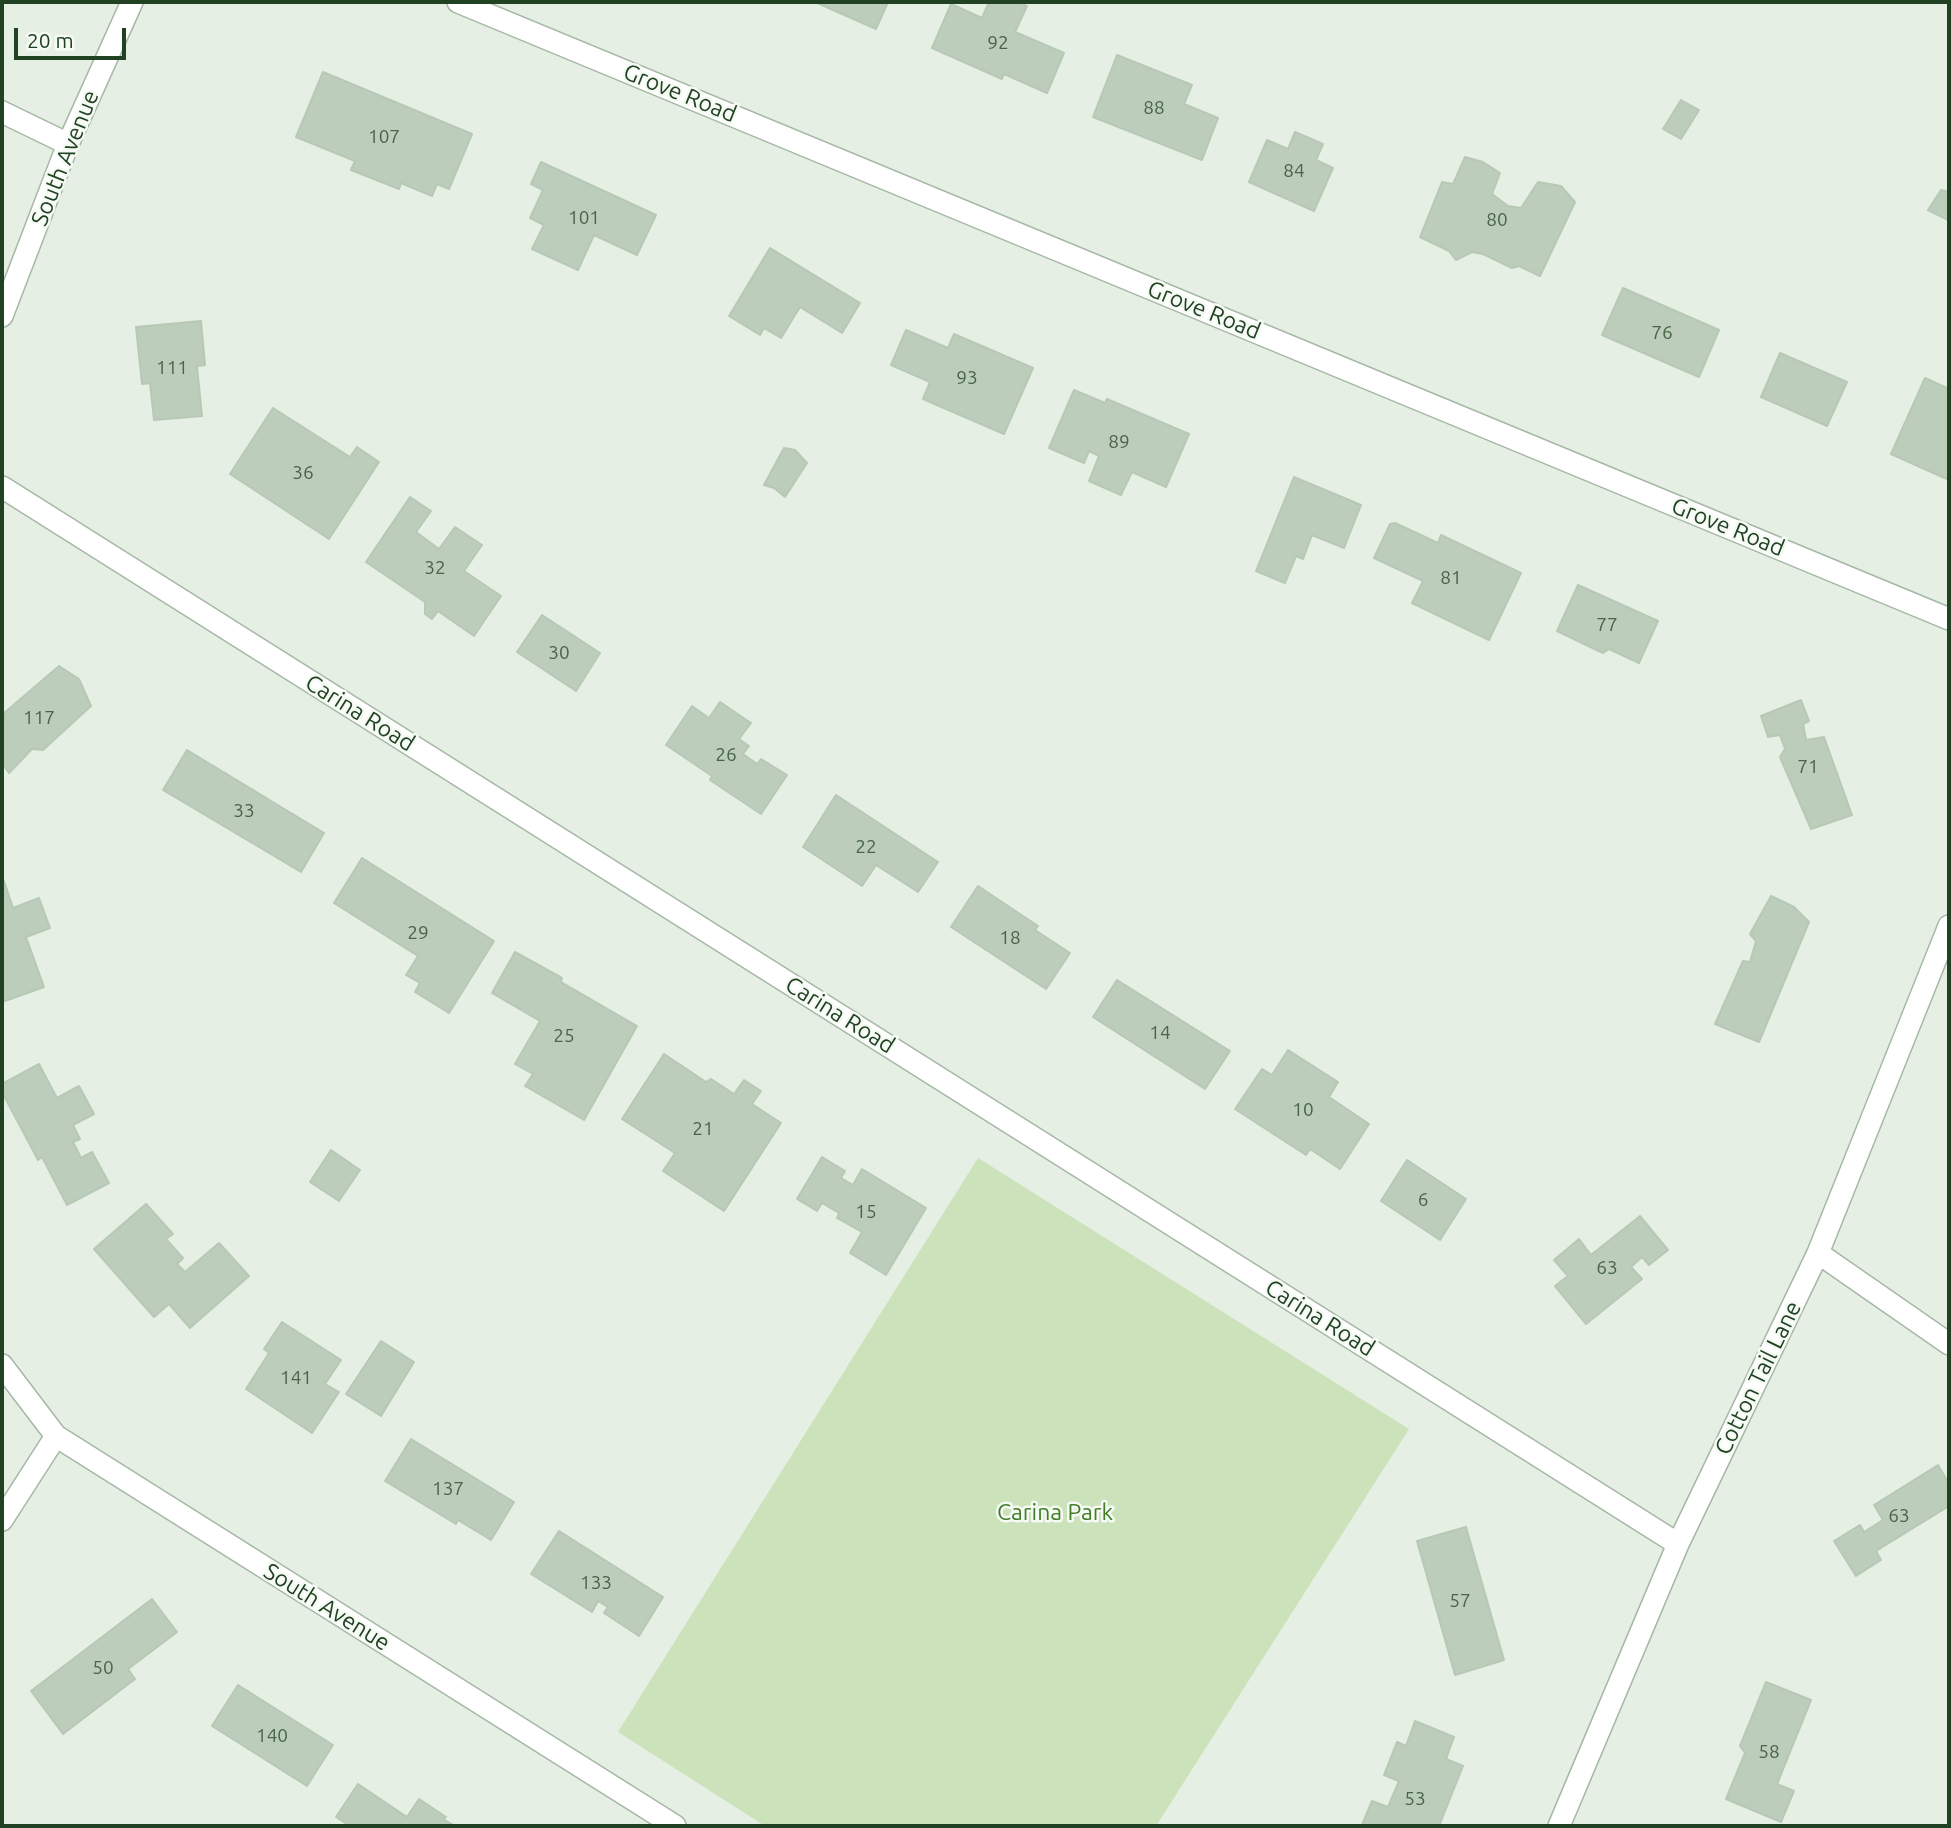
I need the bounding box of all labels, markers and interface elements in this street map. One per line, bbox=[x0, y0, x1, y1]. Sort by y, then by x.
scale bar bbox=[18, 14, 130, 58]
text: 20 m bbox=[27, 28, 74, 52]
house number: 92 bbox=[987, 32, 1009, 54]
street label: Grove Road bbox=[619, 58, 741, 128]
street label: South Avenue bbox=[25, 86, 105, 230]
house number: 88 bbox=[1143, 97, 1165, 119]
house number: 107 bbox=[368, 126, 400, 148]
house number: 84 bbox=[1283, 160, 1305, 182]
house number: 101 bbox=[568, 207, 600, 229]
house number: 80 bbox=[1486, 209, 1508, 231]
street label: Grove Road bbox=[1143, 275, 1265, 345]
house number: 76 bbox=[1651, 322, 1673, 344]
house number: 111 bbox=[156, 357, 188, 379]
house number: 93 bbox=[956, 367, 978, 389]
house number: 89 bbox=[1108, 431, 1130, 453]
house number: 36 bbox=[292, 462, 314, 484]
street label: Grove Road bbox=[1667, 492, 1789, 562]
house number: 32 bbox=[424, 557, 446, 579]
house number: 81 bbox=[1440, 567, 1462, 589]
house number: 77 bbox=[1596, 614, 1618, 636]
house number: 30 bbox=[548, 642, 570, 664]
street label: Carina Road bbox=[300, 669, 420, 757]
house number: 117 bbox=[23, 707, 55, 729]
house number: 26 bbox=[715, 744, 737, 766]
house number: 71 bbox=[1797, 756, 1819, 778]
house number: 33 bbox=[233, 800, 255, 822]
house number: 22 bbox=[855, 836, 877, 858]
house number: 29 bbox=[407, 922, 429, 944]
house number: 18 bbox=[999, 927, 1021, 949]
street label: Carina Road bbox=[780, 971, 900, 1059]
house number: 14 bbox=[1149, 1022, 1171, 1044]
house number: 25 bbox=[553, 1025, 575, 1047]
house number: 10 bbox=[1292, 1099, 1314, 1121]
house number: 21 bbox=[692, 1118, 714, 1140]
house number: 6 bbox=[1418, 1189, 1428, 1211]
house number: 15 bbox=[855, 1201, 877, 1223]
house number: 63 bbox=[1596, 1257, 1618, 1279]
street label: Carina Road bbox=[1260, 1274, 1380, 1362]
street label: Cotton Tail Lane bbox=[1709, 1297, 1807, 1459]
house number: 141 bbox=[280, 1367, 312, 1389]
house number: 137 bbox=[432, 1478, 464, 1500]
park label: Carina Park bbox=[997, 1498, 1113, 1526]
house number: 63 bbox=[1888, 1505, 1910, 1527]
street label: South Avenue bbox=[259, 1557, 395, 1657]
house number: 133 bbox=[580, 1572, 612, 1594]
house number: 57 bbox=[1449, 1590, 1471, 1612]
house number: 50 bbox=[92, 1657, 114, 1679]
house number: 140 bbox=[256, 1725, 288, 1747]
house number: 58 bbox=[1758, 1741, 1780, 1763]
house number: 53 bbox=[1404, 1788, 1426, 1810]

